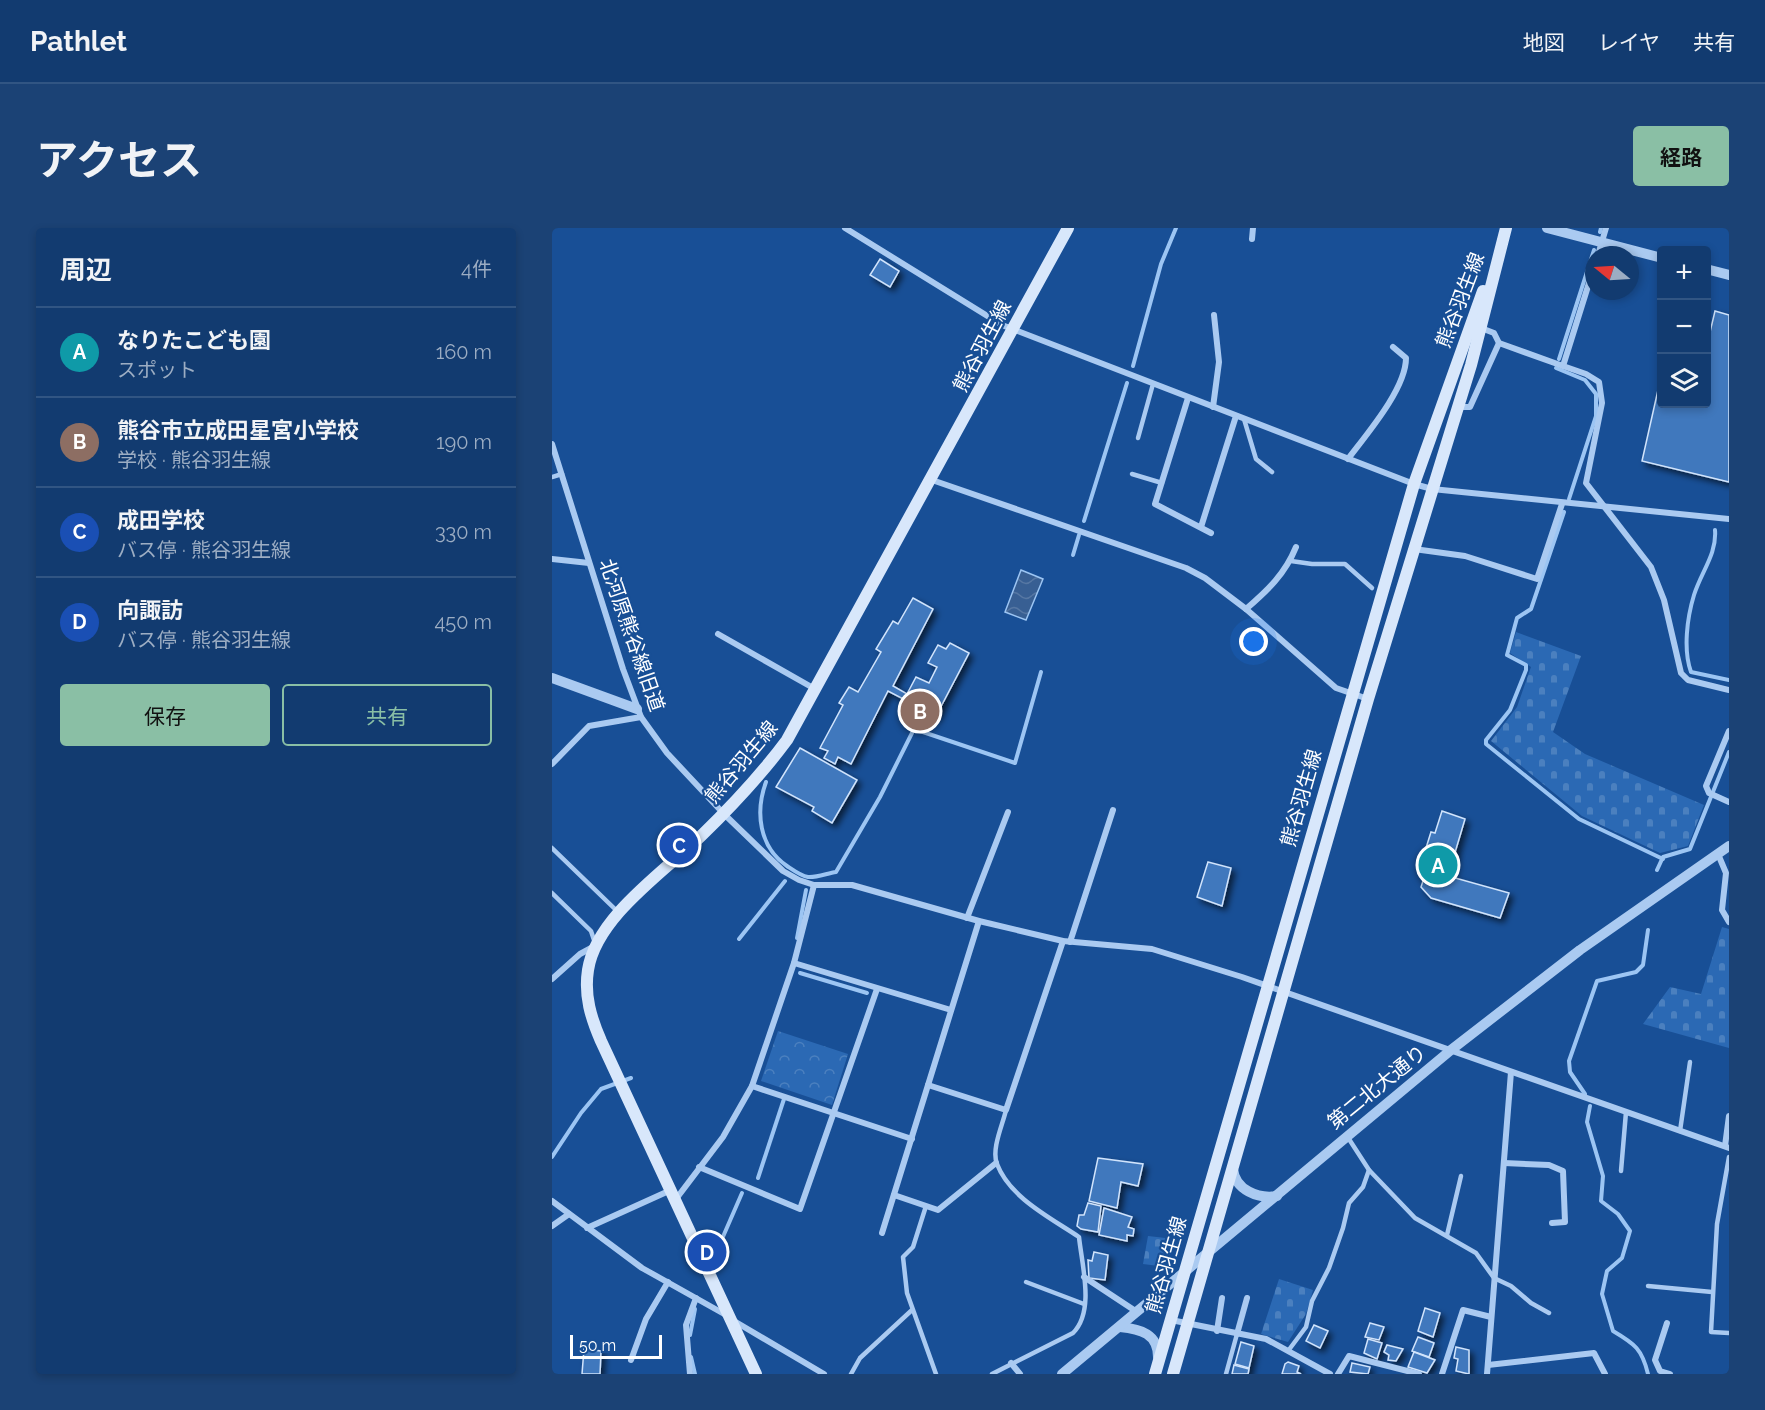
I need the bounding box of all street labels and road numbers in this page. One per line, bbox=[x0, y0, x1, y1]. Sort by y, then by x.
street label: 熊谷羽生線 bbox=[1431, 249, 1489, 351]
street label: 熊谷羽生線 bbox=[948, 296, 1016, 396]
street label: 北河原熊谷線旧道 bbox=[595, 555, 669, 715]
street label: 熊谷羽生線 bbox=[700, 716, 782, 808]
street label: 熊谷羽生線 bbox=[1276, 747, 1326, 849]
street label: 第二北大通り bbox=[1323, 1040, 1431, 1134]
street label: 熊谷羽生線 bbox=[1141, 1214, 1191, 1316]

